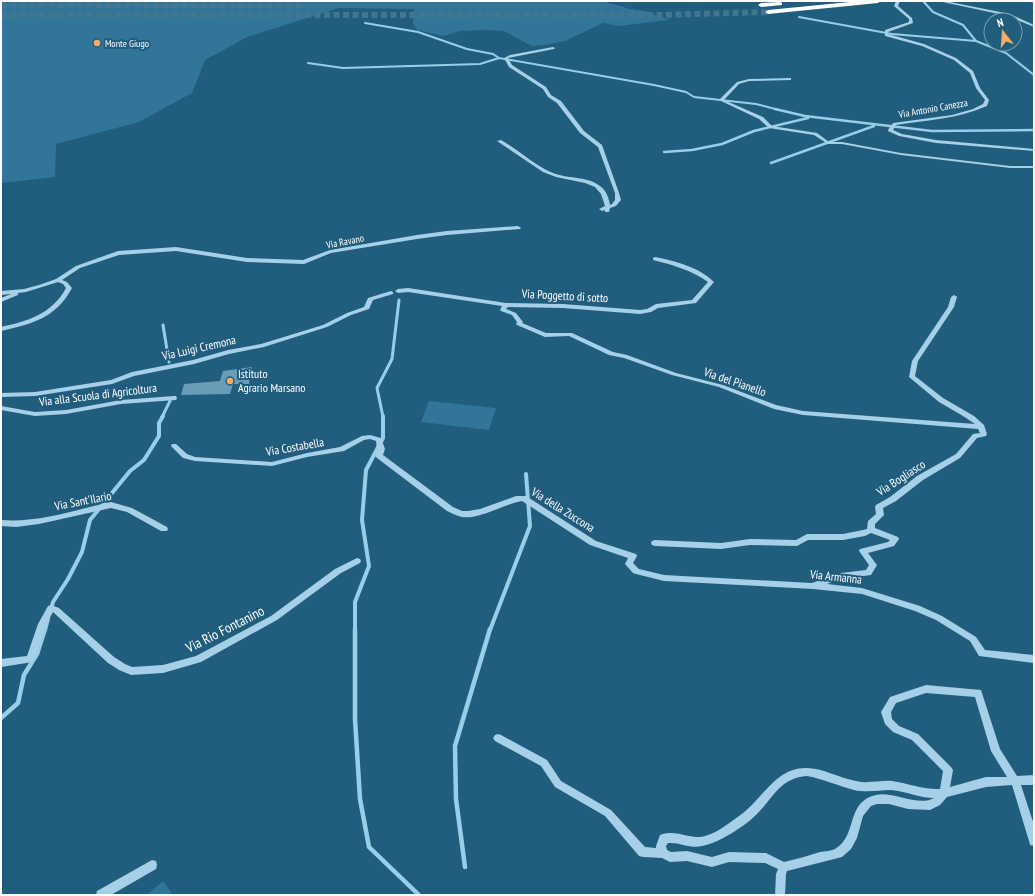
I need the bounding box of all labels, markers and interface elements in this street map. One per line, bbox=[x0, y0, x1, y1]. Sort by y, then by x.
north arrow bbox=[983, 12, 1023, 52]
text: N bbox=[995, 15, 1005, 30]
place label: Monte Giugo bbox=[105, 37, 149, 50]
marker: Monte Giugo bbox=[92, 38, 102, 48]
street label: Via Antonio Canezza bbox=[897, 96, 969, 121]
street label: Via Ravano bbox=[324, 231, 365, 252]
street label: Via Poggetto di sotto bbox=[520, 286, 609, 305]
street label: Via Luigi Cremona bbox=[160, 332, 237, 363]
street label: Via del Pianello bbox=[701, 364, 768, 399]
place label: Istituto Agrario Marsano bbox=[238, 366, 305, 395]
marker: Istituto Agrario Marsano bbox=[225, 376, 235, 386]
street label: Via alla Scuola di Agricoltura bbox=[37, 380, 158, 409]
street label: Via Costabella bbox=[264, 434, 325, 459]
street label: Via Bogliasco bbox=[873, 456, 928, 499]
street label: Via della Zuccona bbox=[528, 484, 598, 535]
street label: Via Sant'Ilario bbox=[52, 488, 113, 514]
street label: Via Armanna bbox=[808, 566, 863, 587]
street label: Via Rio Fontanino bbox=[182, 602, 267, 657]

